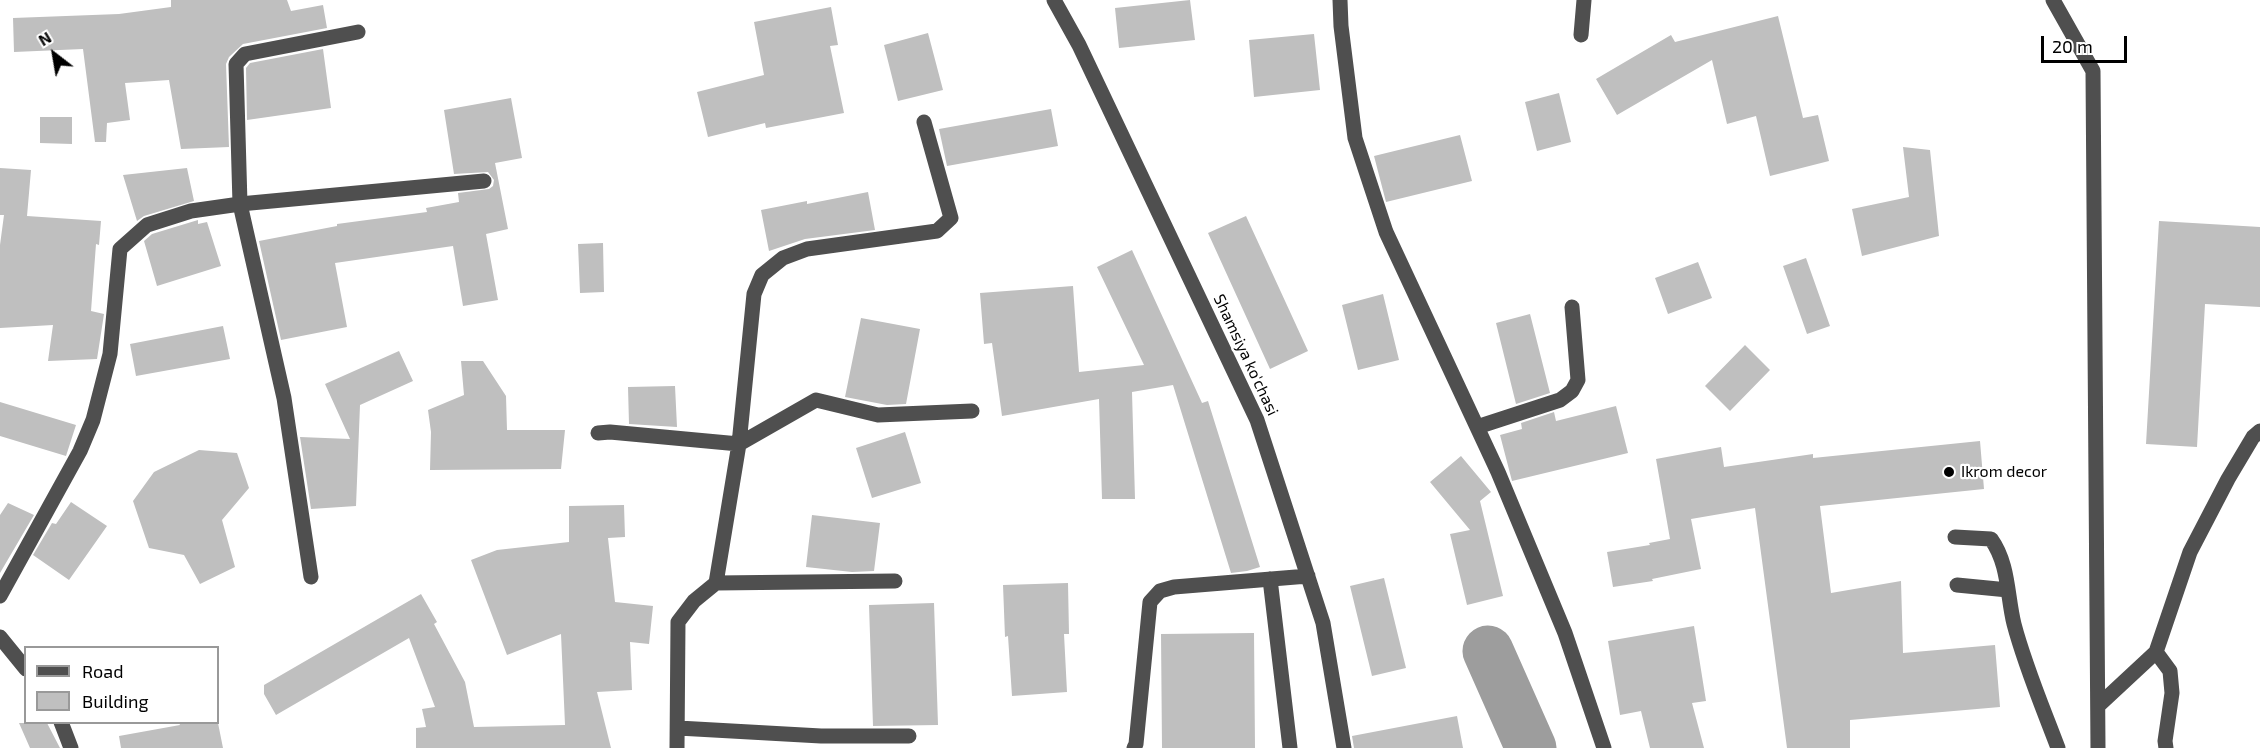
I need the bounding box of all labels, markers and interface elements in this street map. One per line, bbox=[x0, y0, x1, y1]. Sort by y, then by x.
north arrow bbox=[24, 24, 84, 84]
scale bar bbox=[2044, 24, 2130, 62]
text: N bbox=[35, 27, 54, 49]
text: 20 m bbox=[2052, 35, 2093, 57]
street label: Shamsiya ko'chasi bbox=[1209, 291, 1283, 419]
place label: Ikrom decor bbox=[1961, 462, 2047, 482]
marker: Ikrom decor bbox=[1942, 465, 1956, 479]
legend bbox=[24, 646, 219, 724]
text: Road bbox=[82, 660, 123, 682]
text: Building bbox=[82, 690, 149, 712]

